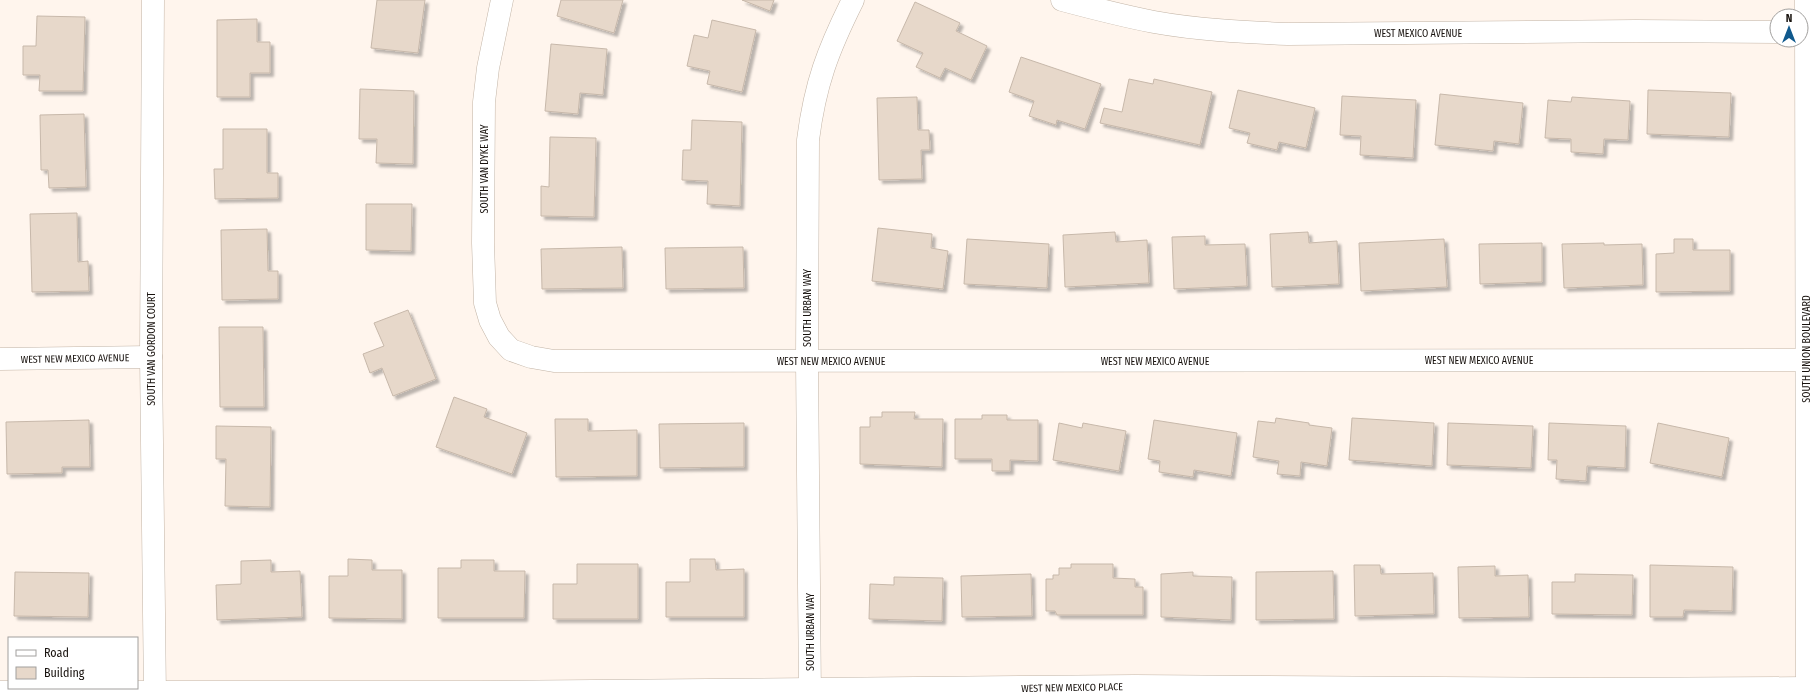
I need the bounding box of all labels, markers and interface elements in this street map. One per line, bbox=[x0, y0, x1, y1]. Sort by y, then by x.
north arrow bbox=[1769, 8, 1809, 48]
text: N bbox=[1786, 12, 1792, 25]
street label: WEST MEXICO AVENUE bbox=[1374, 28, 1462, 40]
street label: SOUTH VAN DYKE WAY bbox=[479, 125, 491, 213]
street label: SOUTH URBAN WAY bbox=[802, 269, 814, 347]
street label: SOUTH VAN GORDON COURT bbox=[146, 292, 158, 406]
street label: SOUTH UNION BOULEVARD bbox=[1801, 295, 1813, 403]
street label: WEST NEW MEXICO AVENUE bbox=[21, 352, 130, 366]
street label: WEST NEW MEXICO AVENUE bbox=[1425, 355, 1534, 367]
street label: WEST NEW MEXICO AVENUE bbox=[777, 356, 886, 368]
street label: WEST NEW MEXICO AVENUE bbox=[1101, 356, 1210, 368]
street label: SOUTH URBAN WAY bbox=[805, 593, 817, 671]
legend bbox=[8, 637, 138, 689]
text: Road bbox=[44, 646, 69, 660]
text: Building bbox=[44, 666, 85, 680]
street label: WEST NEW MEXICO PLACE bbox=[1021, 681, 1123, 695]

